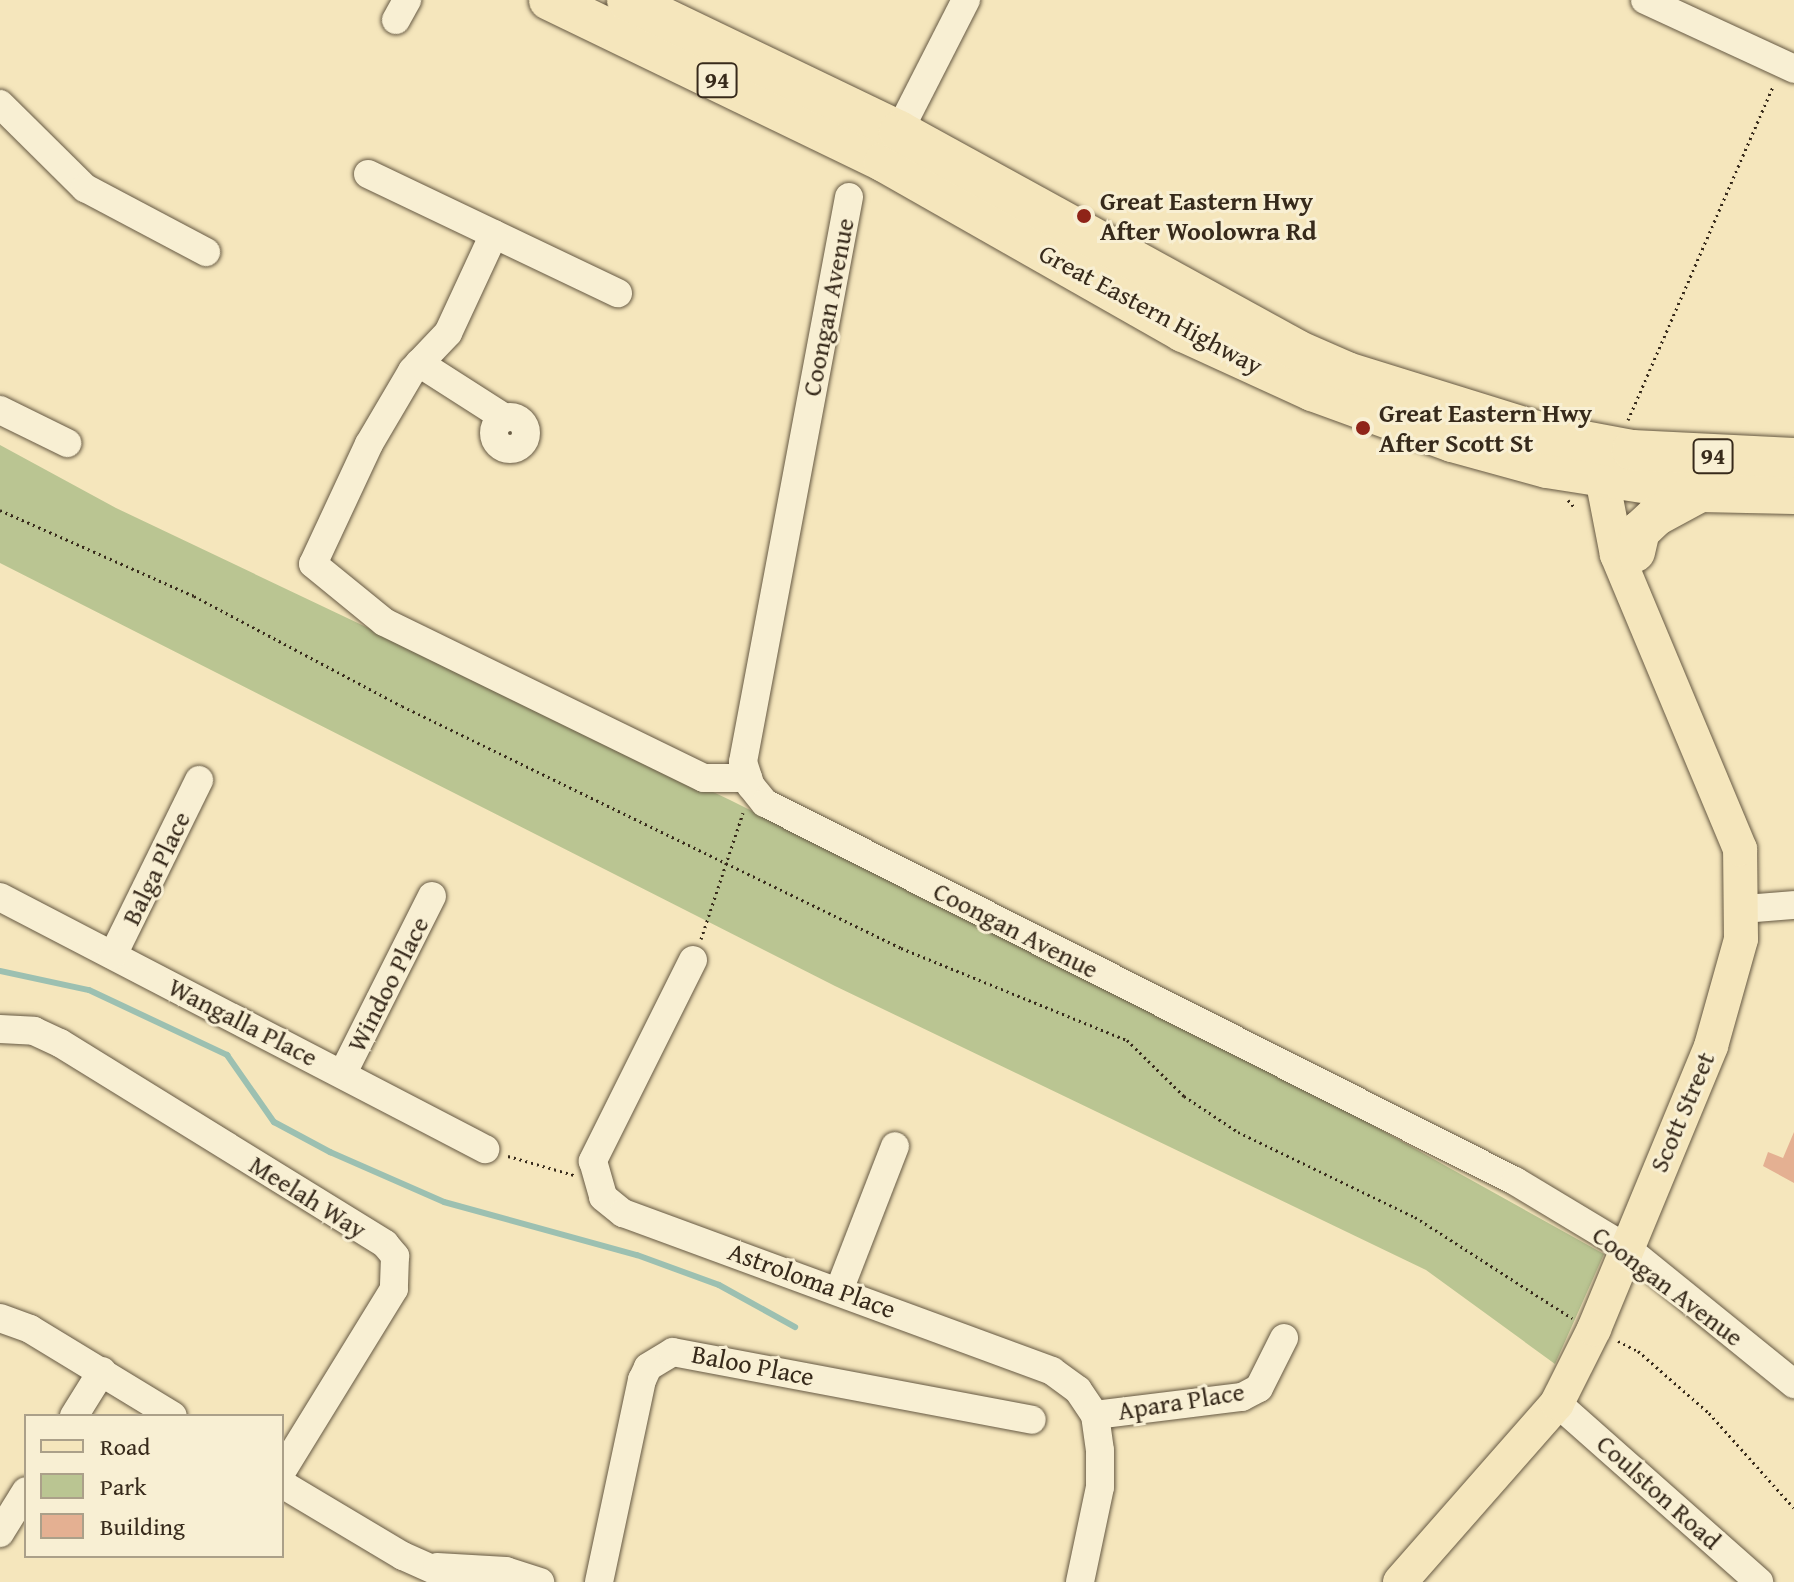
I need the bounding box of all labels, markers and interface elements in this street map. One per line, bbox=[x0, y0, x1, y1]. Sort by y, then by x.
road number: 94 bbox=[695, 60, 739, 100]
place label: Great Eastern Hwy After Woolowra Rd bbox=[1100, 185, 1317, 246]
marker: Great Eastern Hwy After Woolowra Rd bbox=[1075, 207, 1093, 225]
street label: Coongan Avenue bbox=[795, 215, 861, 399]
street label: Great Eastern Highway bbox=[1034, 237, 1268, 381]
place label: Great Eastern Hwy After Scott St bbox=[1379, 397, 1592, 458]
marker: Great Eastern Hwy After Scott St bbox=[1354, 419, 1372, 437]
road number: 94 bbox=[1691, 436, 1735, 476]
street label: Balga Place bbox=[115, 806, 197, 930]
street label: Coongan Avenue bbox=[928, 875, 1104, 985]
street label: Windoo Place bbox=[341, 911, 435, 1057]
street label: Wangalla Place bbox=[163, 971, 323, 1073]
street label: Scott Street bbox=[1643, 1047, 1721, 1177]
street label: Meelah Way bbox=[244, 1149, 372, 1245]
street label: Coongan Avenue bbox=[1586, 1219, 1750, 1353]
street label: Astroloma Place bbox=[724, 1235, 900, 1325]
street label: Baloo Place bbox=[689, 1338, 817, 1392]
street label: Apara Place bbox=[1115, 1376, 1247, 1426]
legend bbox=[24, 1414, 284, 1558]
street label: Coulston Road bbox=[1591, 1428, 1727, 1556]
text: Road bbox=[100, 1429, 150, 1464]
text: Park bbox=[100, 1469, 146, 1504]
text: Building bbox=[100, 1509, 185, 1544]

